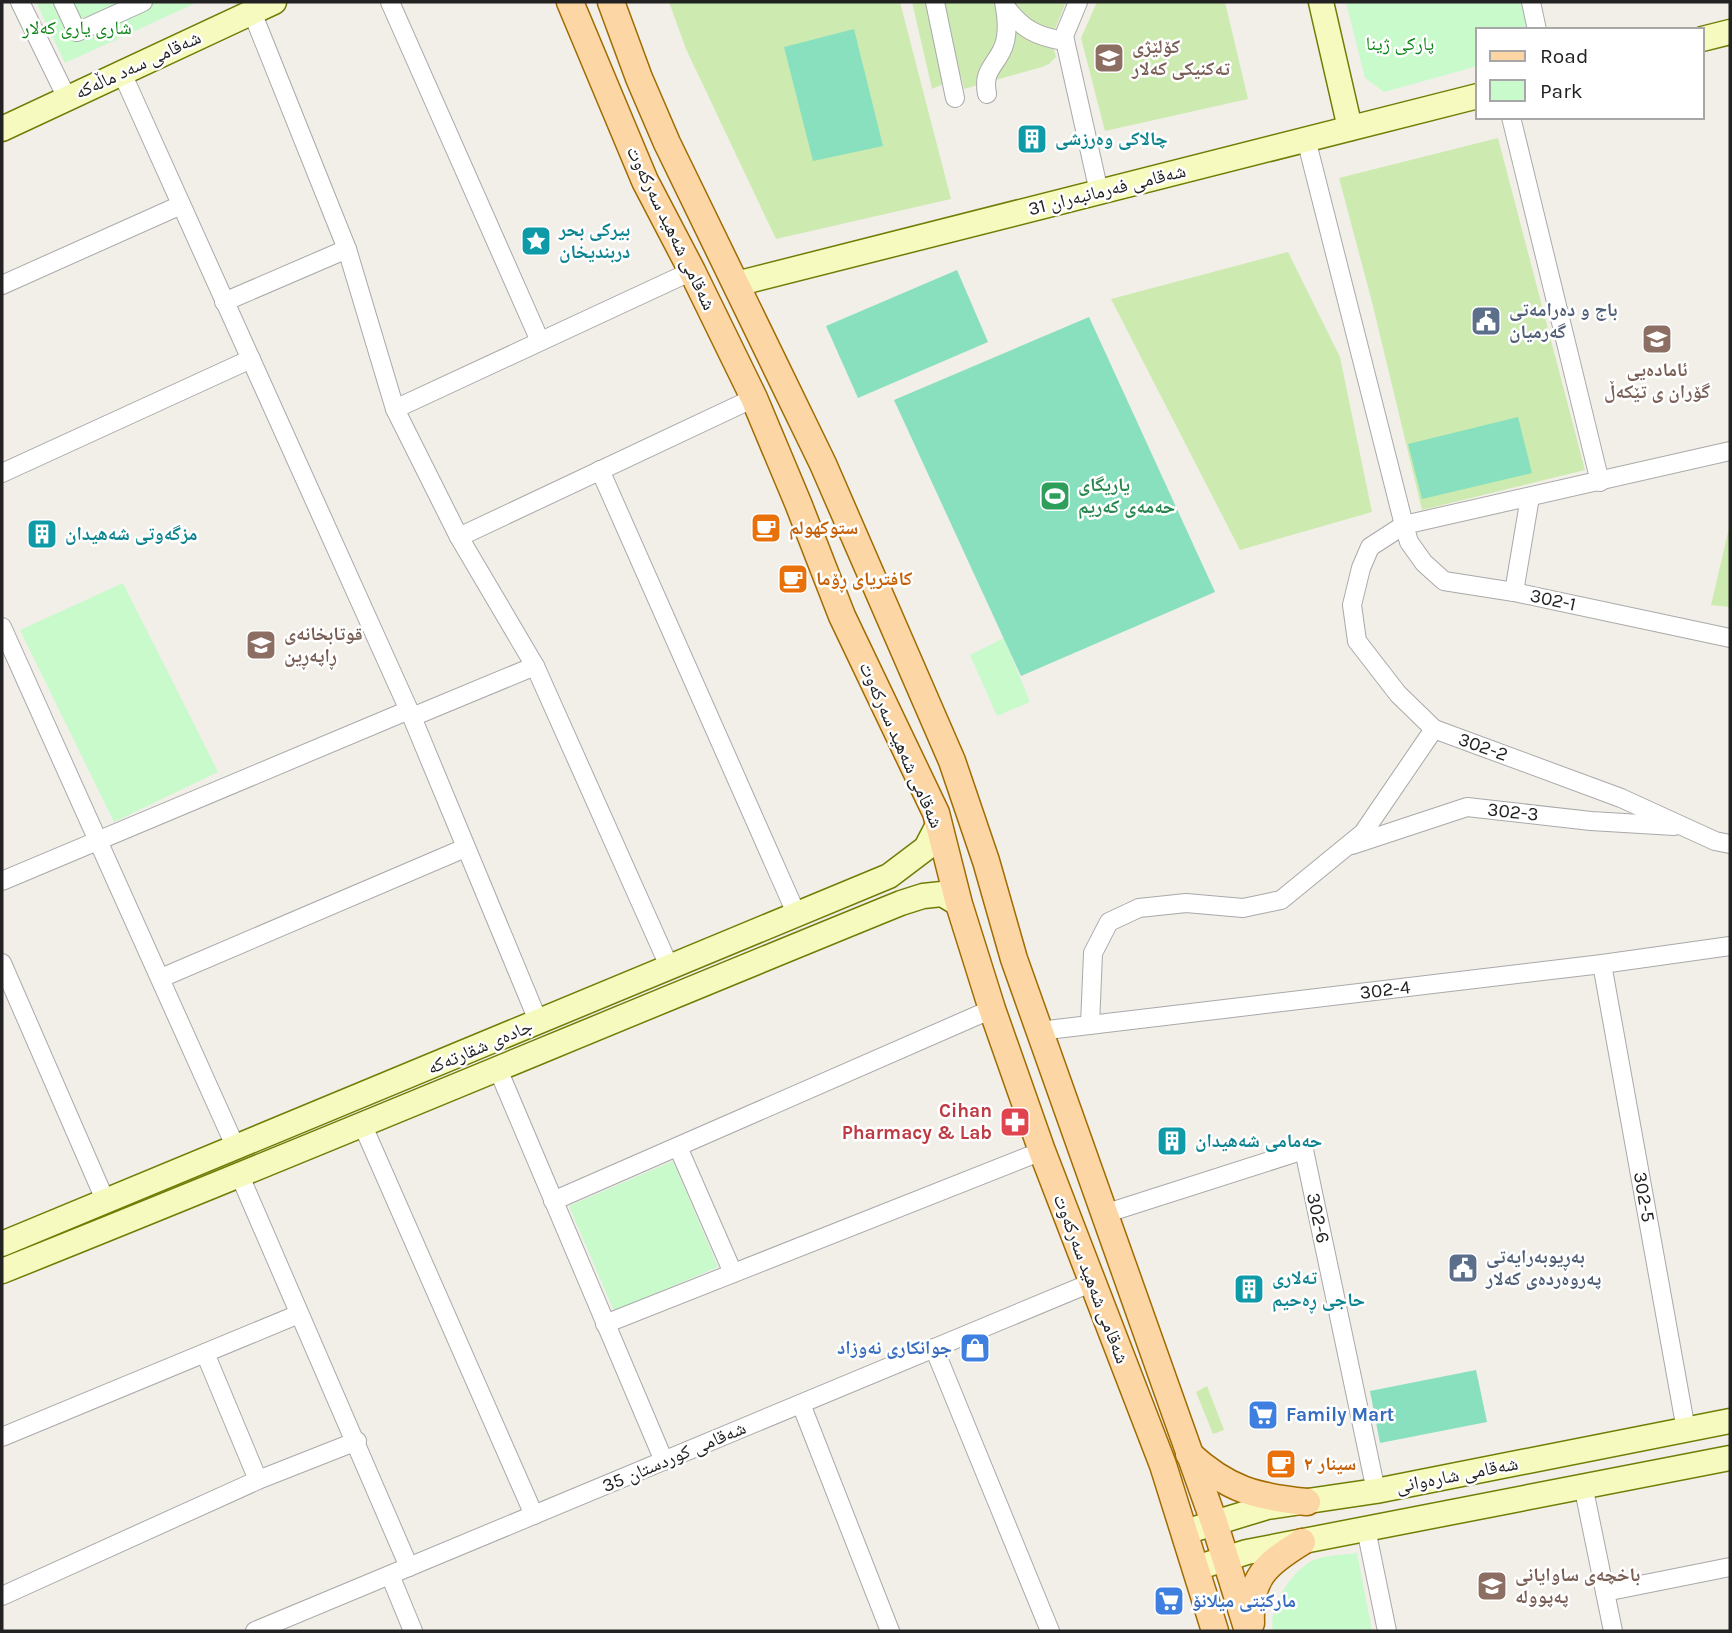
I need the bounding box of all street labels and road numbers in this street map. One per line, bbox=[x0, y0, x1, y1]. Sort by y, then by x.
street label: شەقامی سەد ماڵەکە bbox=[71, 26, 204, 104]
street label: شەقامی شەهید سەرکەوت bbox=[622, 142, 720, 314]
street label: شەقامی فەرمانبەران 31 bbox=[1026, 160, 1188, 220]
street label: 302-1 bbox=[1528, 584, 1578, 616]
street label: شەقامی شەهید سەرکەوت bbox=[854, 658, 948, 832]
street label: 302-2 bbox=[1455, 728, 1511, 766]
street label: 302-3 bbox=[1486, 798, 1540, 826]
street label: 302-4 bbox=[1358, 976, 1412, 1004]
street label: جادەی شقارتەکە bbox=[424, 1015, 536, 1079]
street label: 302-5 bbox=[1629, 1170, 1659, 1224]
street label: شەقامی شەهید سەرکەوت bbox=[1049, 1191, 1133, 1367]
street label: 302-6 bbox=[1302, 1191, 1334, 1245]
street label: شەقامی کوردستان 35 bbox=[599, 1417, 749, 1497]
street label: شەقامی شارەوانی bbox=[1394, 1452, 1520, 1498]

